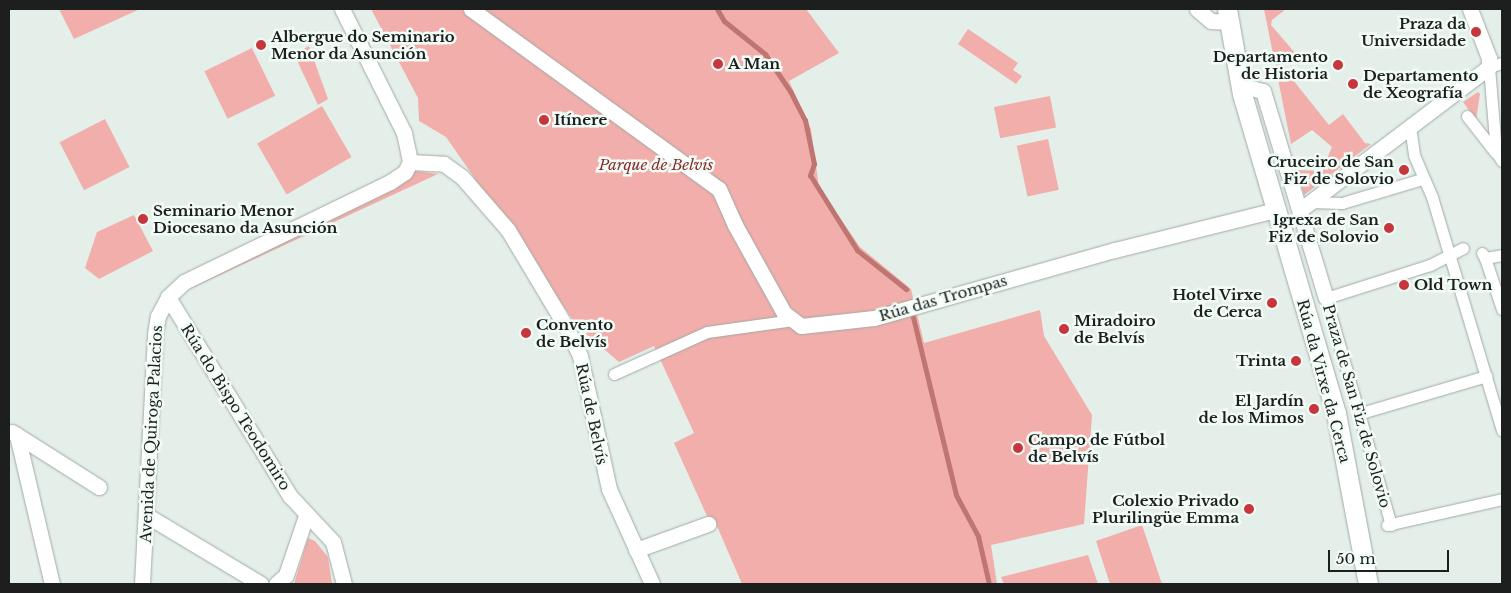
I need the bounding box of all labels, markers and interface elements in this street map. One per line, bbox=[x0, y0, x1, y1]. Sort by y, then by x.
place label: Praza da Universidade bbox=[1361, 14, 1466, 49]
marker: Praza da Universidade bbox=[1470, 26, 1482, 38]
place label: Albergue do Seminario Menor da Asunción bbox=[271, 27, 455, 62]
marker: Albergue do Seminario Menor da Asunción bbox=[255, 39, 267, 51]
place label: Departamento de Historia bbox=[1213, 47, 1328, 82]
place label: A Man bbox=[728, 55, 781, 73]
marker: A Man bbox=[712, 58, 724, 70]
marker: Departamento de Historia bbox=[1332, 59, 1344, 71]
place label: Departamento de Xeografía bbox=[1363, 66, 1478, 101]
marker: Departamento de Xeografía bbox=[1347, 78, 1359, 90]
place label: Itínere bbox=[554, 111, 607, 129]
marker: Itínere bbox=[538, 114, 550, 126]
place label: Cruceiro de San Fiz de Solovio bbox=[1267, 152, 1394, 187]
park label: Parque de Belvís bbox=[599, 156, 713, 174]
marker: Cruceiro de San Fiz de Solovio bbox=[1398, 164, 1410, 176]
place label: Seminario Menor Diocesano da Asunción bbox=[153, 201, 338, 236]
place label: Igrexa de San Fiz de Solovio bbox=[1268, 210, 1379, 245]
marker: Seminario Menor Diocesano da Asunción bbox=[137, 213, 149, 225]
marker: Igrexa de San Fiz de Solovio bbox=[1383, 222, 1395, 234]
street label: Rúa das Trompas bbox=[876, 271, 1010, 325]
place label: Old Town bbox=[1414, 276, 1493, 294]
marker: Old Town bbox=[1398, 279, 1410, 291]
place label: Hotel Virxe de Cerca bbox=[1172, 285, 1262, 320]
marker: Hotel Virxe de Cerca bbox=[1266, 297, 1278, 309]
street label: Rúa da Virxe da Cerca bbox=[1293, 297, 1355, 465]
street label: Praza de San Fiz de Solovio bbox=[1319, 302, 1395, 510]
place label: Miradoiro de Belvís bbox=[1074, 311, 1156, 346]
place label: Convento de Belvís bbox=[536, 315, 613, 350]
street label: Rúa do Bispo Teodomiro bbox=[177, 320, 295, 494]
marker: Miradoiro de Belvís bbox=[1058, 323, 1070, 335]
street label: Avenida de Quiroga Palacios bbox=[136, 324, 166, 544]
marker: Convento de Belvís bbox=[520, 327, 532, 339]
place label: Trinta bbox=[1236, 352, 1286, 370]
marker: Trinta bbox=[1290, 355, 1302, 367]
street label: Rúa de Belvís bbox=[572, 362, 612, 466]
place label: El Jardín de los Mimos bbox=[1199, 391, 1304, 426]
marker: El Jardín de los Mimos bbox=[1308, 403, 1320, 415]
place label: Campo de Fútbol de Belvís bbox=[1028, 430, 1165, 465]
marker: Campo de Fútbol de Belvís bbox=[1012, 442, 1024, 454]
place label: Colexio Privado Plurilingüe Emma bbox=[1092, 491, 1239, 526]
marker: Colexio Privado Plurilingüe Emma bbox=[1243, 503, 1255, 515]
scale bar bbox=[1331, 540, 1452, 572]
text: 50 m bbox=[1336, 549, 1376, 568]

